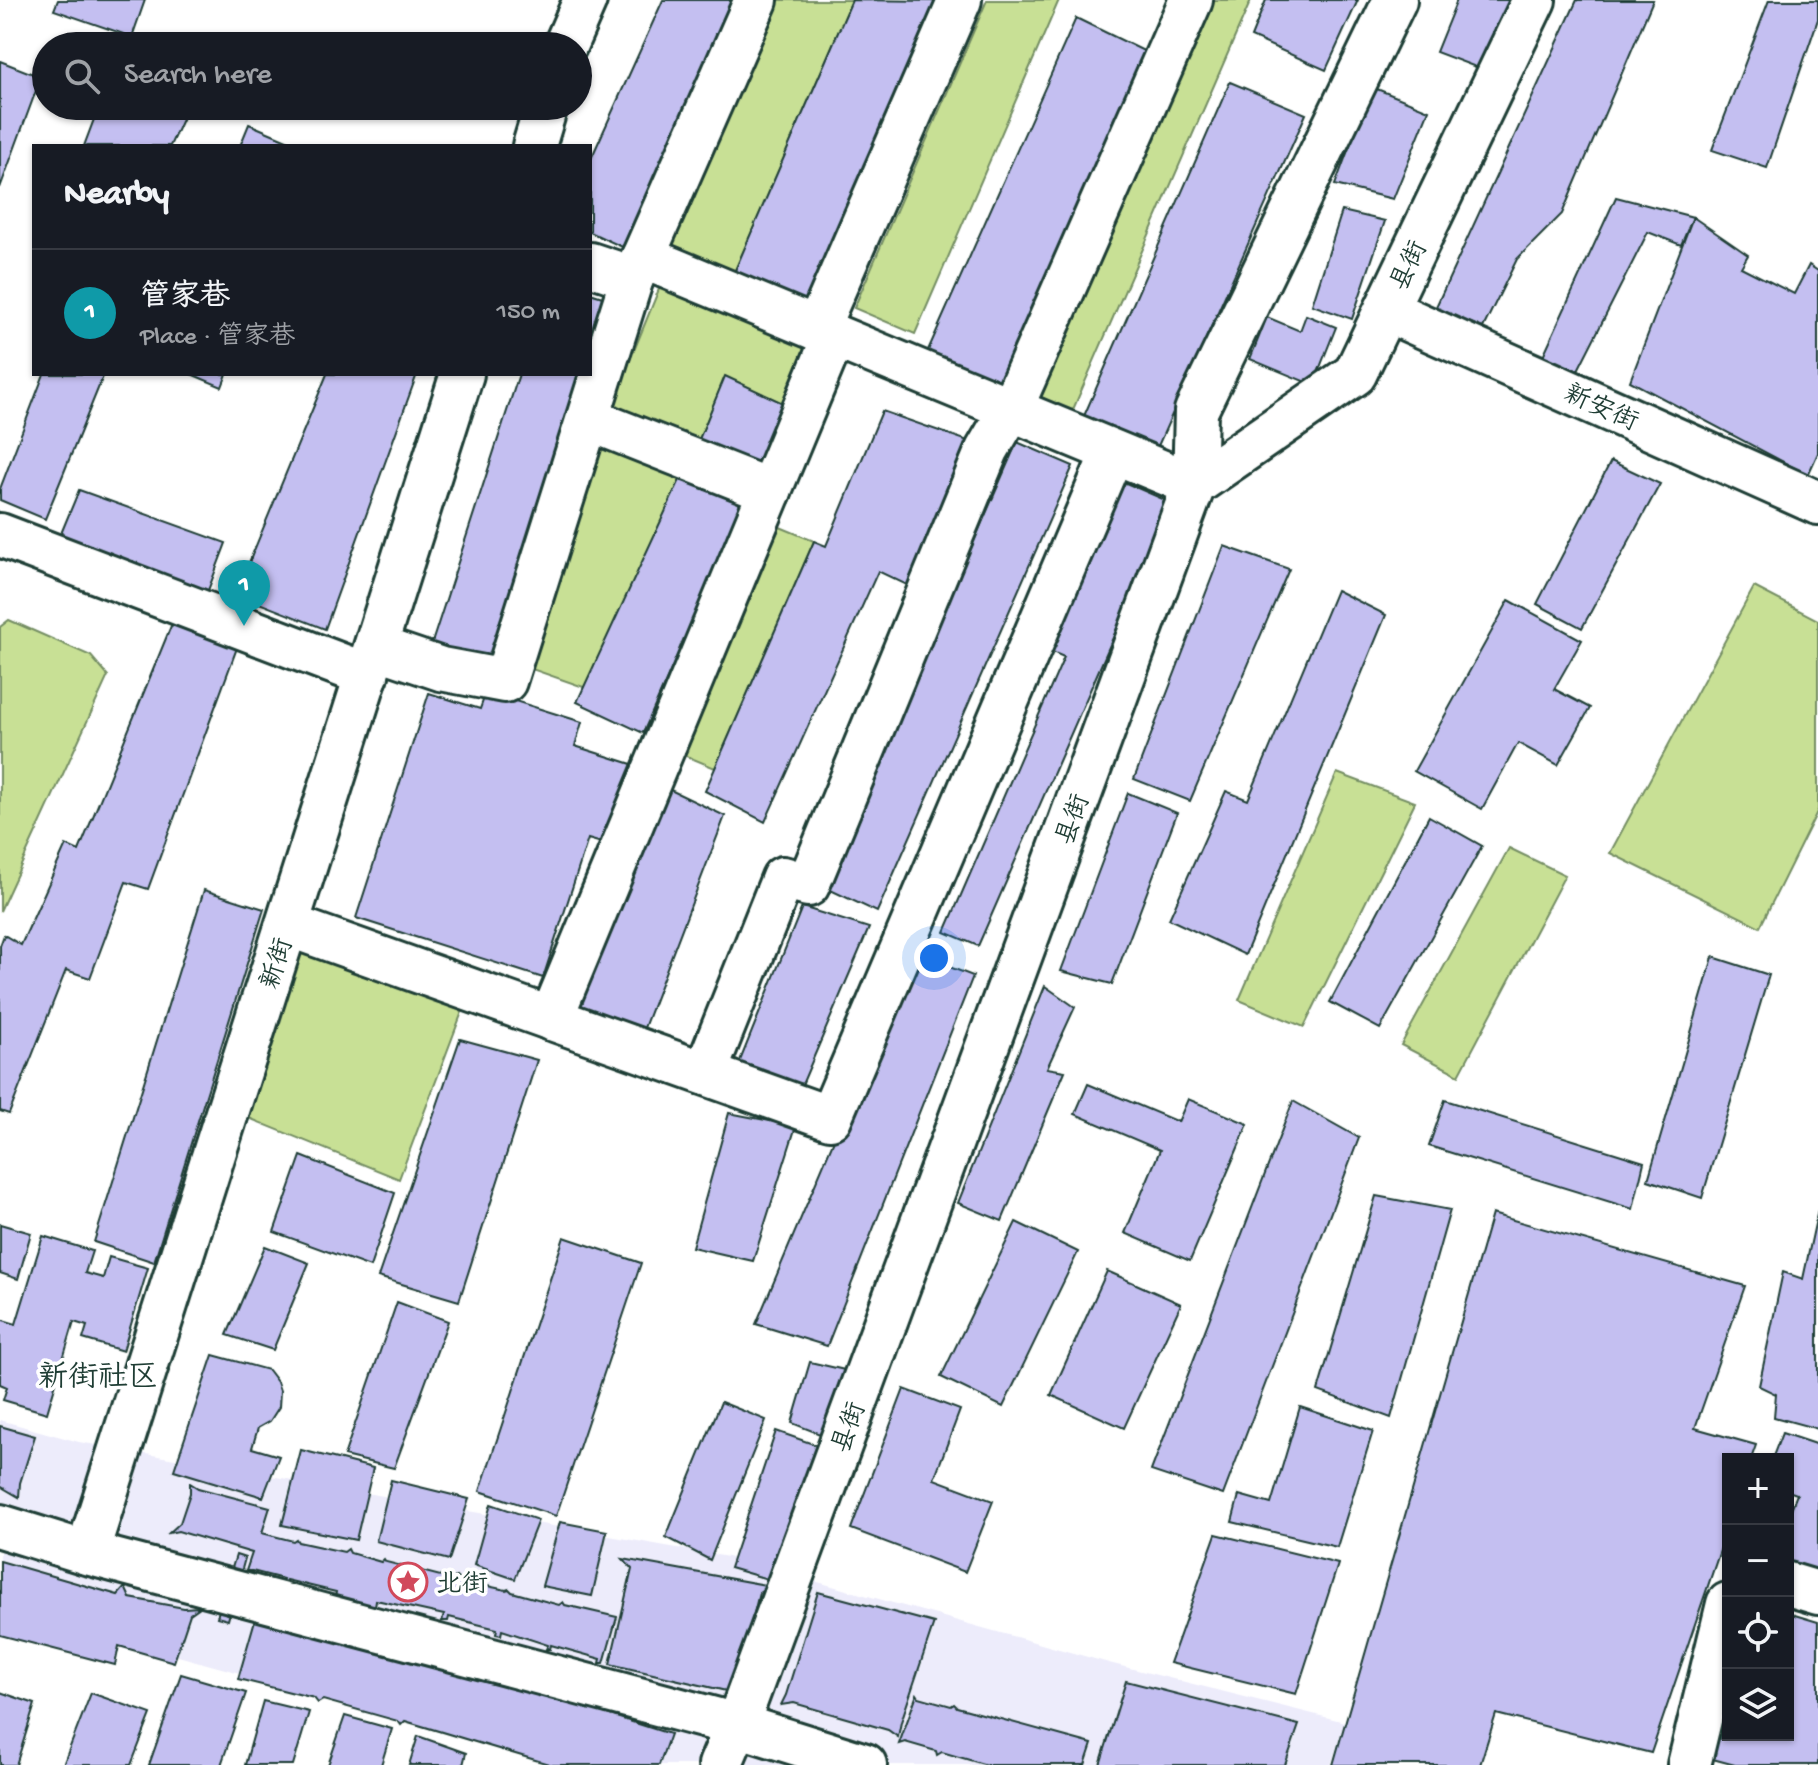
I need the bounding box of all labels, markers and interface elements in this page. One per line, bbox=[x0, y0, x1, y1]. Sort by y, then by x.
search box bbox=[32, 32, 592, 120]
icon: search bbox=[60, 54, 104, 98]
text: Search here bbox=[124, 59, 272, 94]
text: Nearby bbox=[64, 176, 169, 216]
street label: 县街 bbox=[1385, 236, 1436, 297]
text: 管家巷 bbox=[140, 281, 230, 316]
text: 1 bbox=[85, 298, 95, 329]
text: 150 m bbox=[496, 298, 560, 329]
text: Place · 管家巷 bbox=[140, 323, 295, 354]
street label: 新安街 bbox=[1558, 378, 1643, 440]
pin: 1 bbox=[218, 560, 270, 626]
street label: 县街 bbox=[1051, 790, 1099, 850]
street label: 新街 bbox=[256, 935, 302, 994]
your location bbox=[914, 938, 954, 978]
district label: 新街社区 bbox=[38, 1361, 158, 1397]
street label: 县街 bbox=[827, 1398, 875, 1458]
map controls bbox=[1722, 1453, 1794, 1741]
button: + bbox=[1722, 1453, 1794, 1525]
button: − bbox=[1722, 1525, 1794, 1597]
place icon: 北街 bbox=[387, 1561, 429, 1603]
place label: 北街 bbox=[436, 1570, 488, 1602]
button: locate bbox=[1722, 1597, 1794, 1669]
button: layers bbox=[1722, 1669, 1794, 1741]

